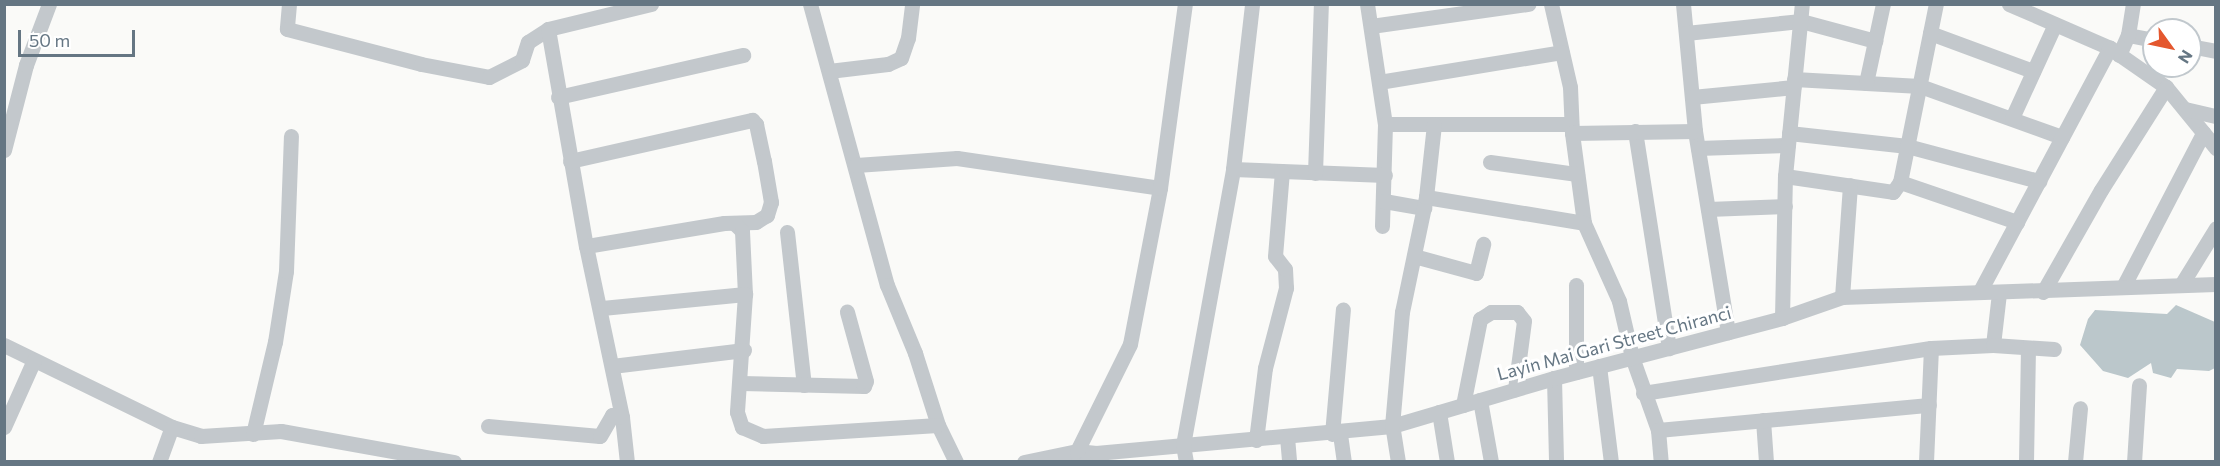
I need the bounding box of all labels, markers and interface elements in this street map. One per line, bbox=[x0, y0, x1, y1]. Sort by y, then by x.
scale bar bbox=[21, 18, 138, 56]
north arrow bbox=[2142, 18, 2202, 78]
text: 50 m bbox=[29, 29, 70, 51]
text: N bbox=[2175, 47, 2197, 67]
street label: Layin Mai Gari Street Chiranci bbox=[1495, 301, 1733, 385]

